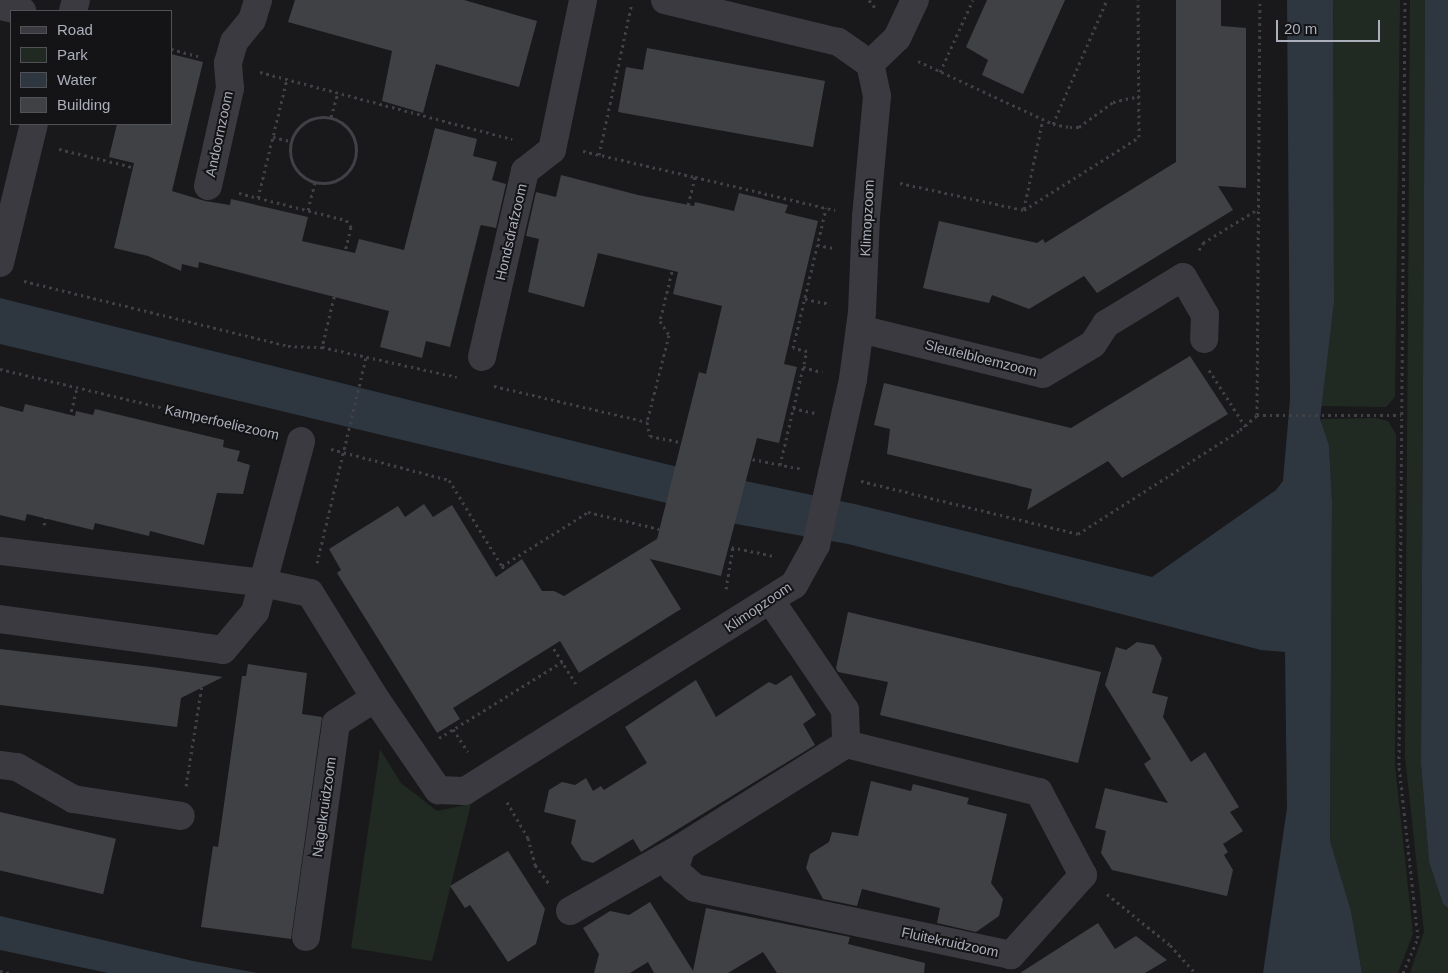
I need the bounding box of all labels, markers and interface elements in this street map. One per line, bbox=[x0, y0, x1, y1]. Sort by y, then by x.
legend bbox=[10, 10, 172, 125]
scale bar bbox=[1278, 10, 1382, 42]
text: 20 m bbox=[1284, 20, 1317, 37]
text: Road bbox=[57, 21, 93, 38]
text: Park bbox=[57, 46, 88, 63]
text: Water bbox=[57, 71, 96, 88]
street label: Andoornzoom bbox=[202, 90, 236, 178]
text: Building bbox=[57, 96, 110, 113]
street label: Klimopzoom bbox=[857, 179, 877, 257]
street label: Hondsdrafzoom bbox=[492, 182, 530, 282]
street label: Sleutelbloemzoom bbox=[923, 336, 1039, 380]
street label: Kamperfoeliezoom bbox=[163, 401, 281, 443]
street label: Klimopzoom bbox=[721, 578, 795, 636]
street label: Nagelkruidzoom bbox=[309, 756, 339, 858]
street label: Fluitekruidzoom bbox=[900, 924, 1000, 960]

